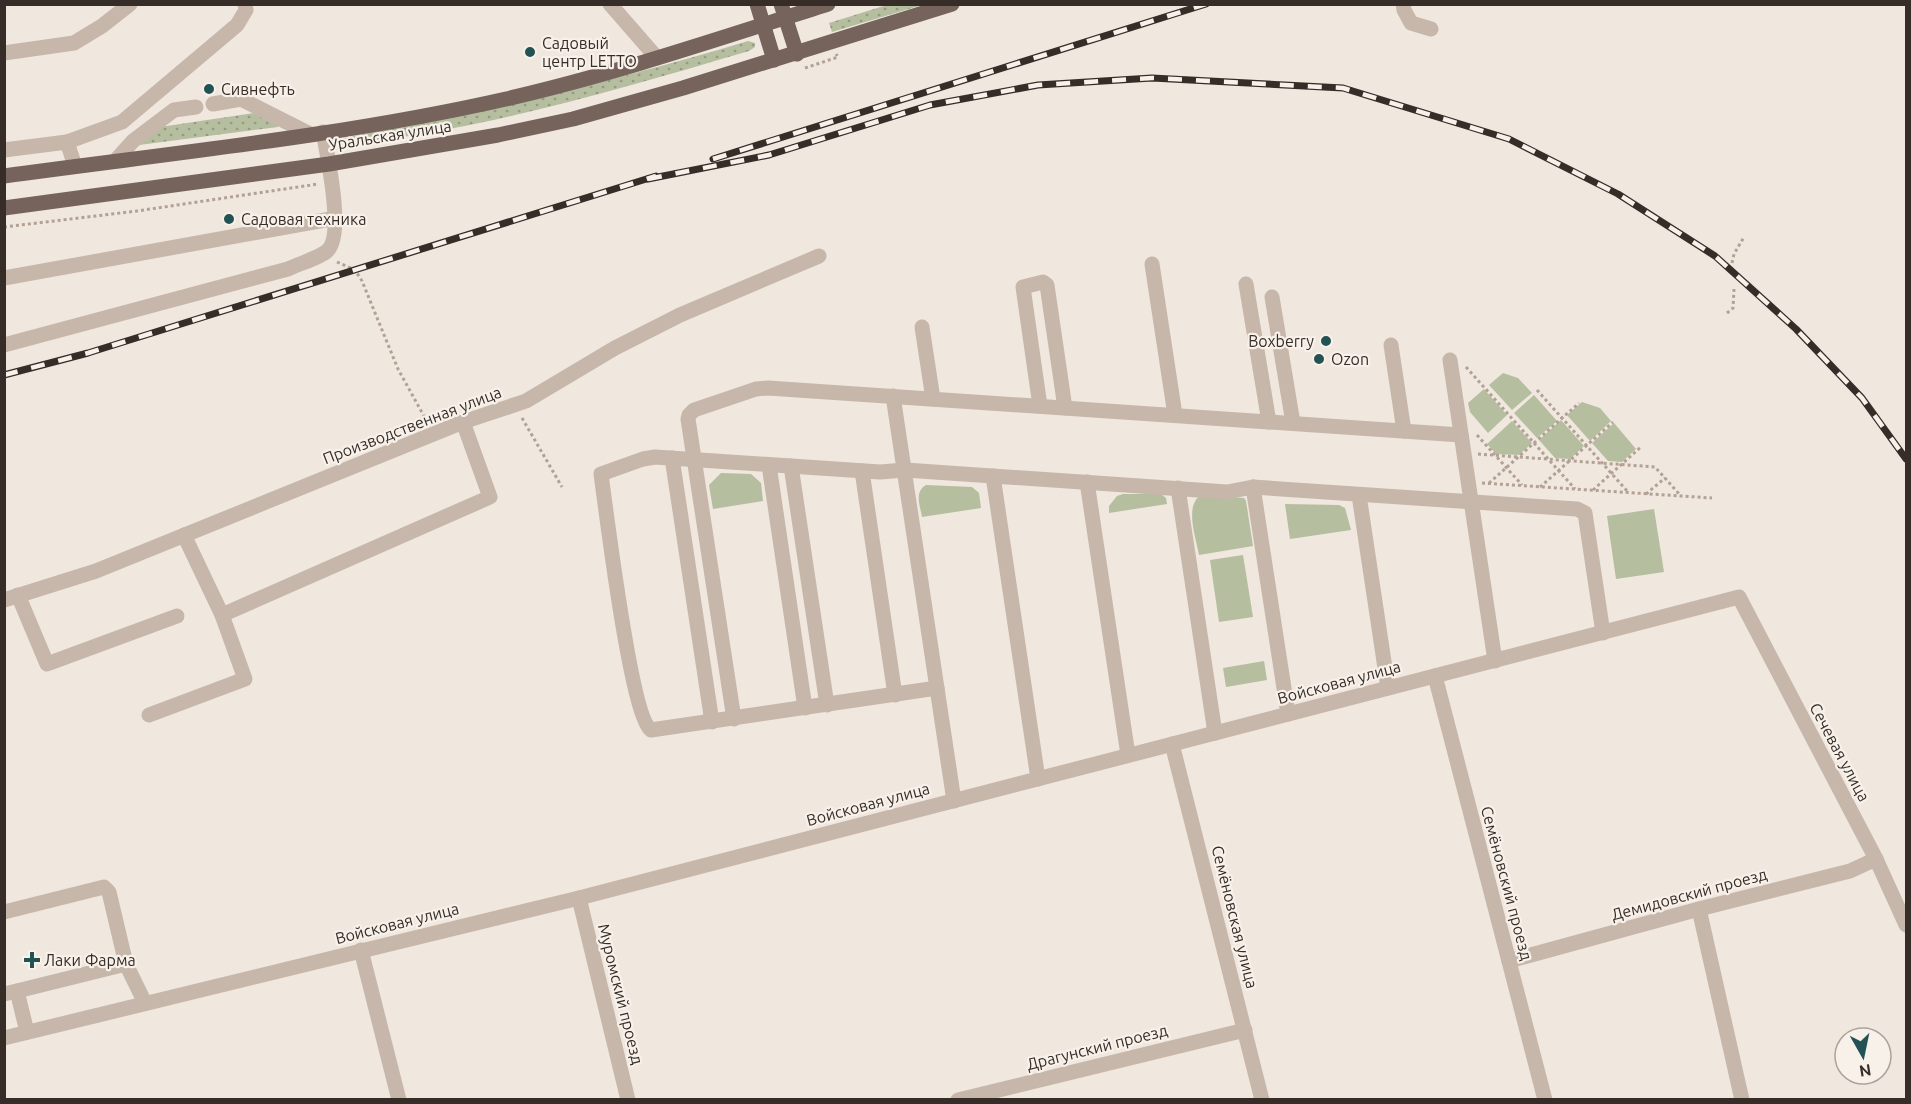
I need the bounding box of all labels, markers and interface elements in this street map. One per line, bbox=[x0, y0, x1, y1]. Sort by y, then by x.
place label: Садовый центр LETTO bbox=[542, 34, 637, 70]
marker: Садовый центр LETTO bbox=[523, 45, 537, 59]
place label: Сивнефть bbox=[221, 80, 295, 98]
marker: Сивнефть bbox=[202, 82, 216, 96]
street label: Уральская улица bbox=[327, 116, 453, 154]
place label: Садовая техника bbox=[241, 210, 366, 228]
marker: Садовая техника bbox=[222, 212, 236, 226]
place label: Boxberry bbox=[1248, 332, 1314, 350]
marker: Boxberry bbox=[1319, 334, 1333, 348]
place label: Ozon bbox=[1331, 350, 1369, 368]
marker: Ozon bbox=[1312, 352, 1326, 366]
street label: Производственная улица bbox=[320, 383, 504, 467]
street label: Войсковая улица bbox=[1275, 657, 1403, 707]
street label: Сечевая улица bbox=[1806, 700, 1874, 804]
street label: Войсковая улица bbox=[804, 779, 932, 829]
street label: Семёновский проезд bbox=[1478, 804, 1536, 962]
street label: Семёновская улица bbox=[1209, 844, 1261, 990]
street label: Демидовский проезд bbox=[1609, 865, 1769, 923]
street label: Войсковая улица bbox=[333, 899, 461, 947]
street label: Муромский проезд bbox=[595, 922, 647, 1066]
place label: Лаки Фарма bbox=[44, 951, 136, 969]
marker: Лаки Фарма bbox=[25, 953, 39, 967]
street label: Драгунский проезд bbox=[1025, 1021, 1169, 1073]
north arrow bbox=[1833, 1026, 1893, 1086]
text: N bbox=[1858, 1061, 1873, 1081]

